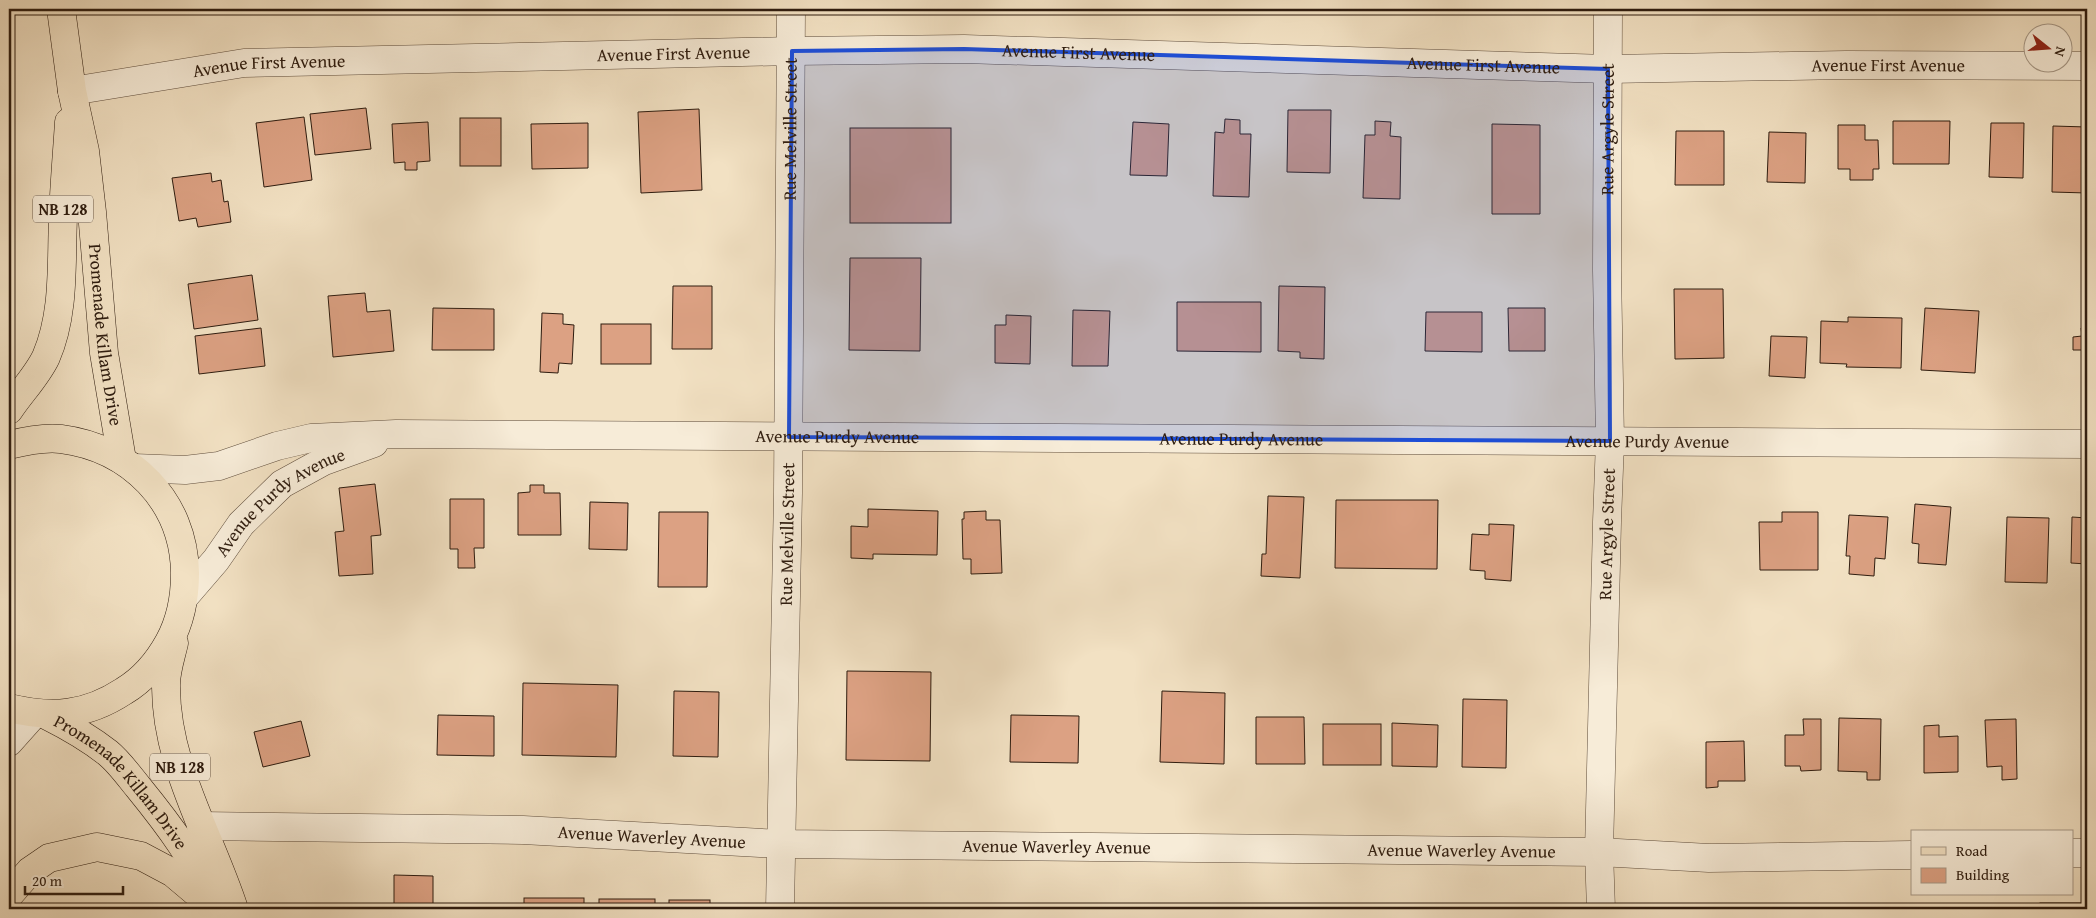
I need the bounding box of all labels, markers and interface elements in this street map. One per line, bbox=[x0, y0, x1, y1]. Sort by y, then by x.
north arrow bbox=[2024, 22, 2074, 72]
street label: Avenue First Avenue bbox=[1001, 36, 1156, 68]
street label: Avenue First Avenue bbox=[597, 38, 751, 68]
text: N bbox=[2049, 44, 2071, 60]
street label: Avenue First Avenue bbox=[190, 47, 346, 84]
street label: Avenue First Avenue bbox=[1406, 49, 1560, 81]
street label: Avenue First Avenue bbox=[1811, 51, 1965, 79]
street label: Rue Melville Street bbox=[776, 57, 804, 201]
street label: Rue Argyle Street bbox=[1593, 63, 1621, 195]
road number: NB 128 bbox=[33, 195, 93, 222]
street label: Promenade Killam Drive bbox=[82, 243, 130, 428]
street label: Avenue Purdy Avenue bbox=[755, 422, 919, 450]
street label: Avenue Purdy Avenue bbox=[1159, 425, 1323, 452]
street label: Avenue Purdy Avenue bbox=[1565, 427, 1729, 455]
street label: Avenue Purdy Avenue bbox=[208, 441, 349, 562]
street label: Rue Melville Street bbox=[772, 462, 801, 606]
street label: Rue Argyle Street bbox=[1591, 467, 1622, 600]
street label: Promenade Killam Drive bbox=[49, 707, 195, 855]
road number: NB 128 bbox=[150, 754, 210, 780]
street label: Avenue Waverley Avenue bbox=[557, 818, 747, 855]
legend bbox=[1911, 830, 2074, 896]
street label: Avenue Waverley Avenue bbox=[962, 832, 1151, 861]
street label: Avenue Waverley Avenue bbox=[1367, 836, 1556, 865]
text: Road bbox=[1956, 840, 1987, 861]
scale bar bbox=[25, 863, 122, 895]
text: Building bbox=[1956, 864, 2010, 885]
text: 20 m bbox=[32, 870, 63, 891]

